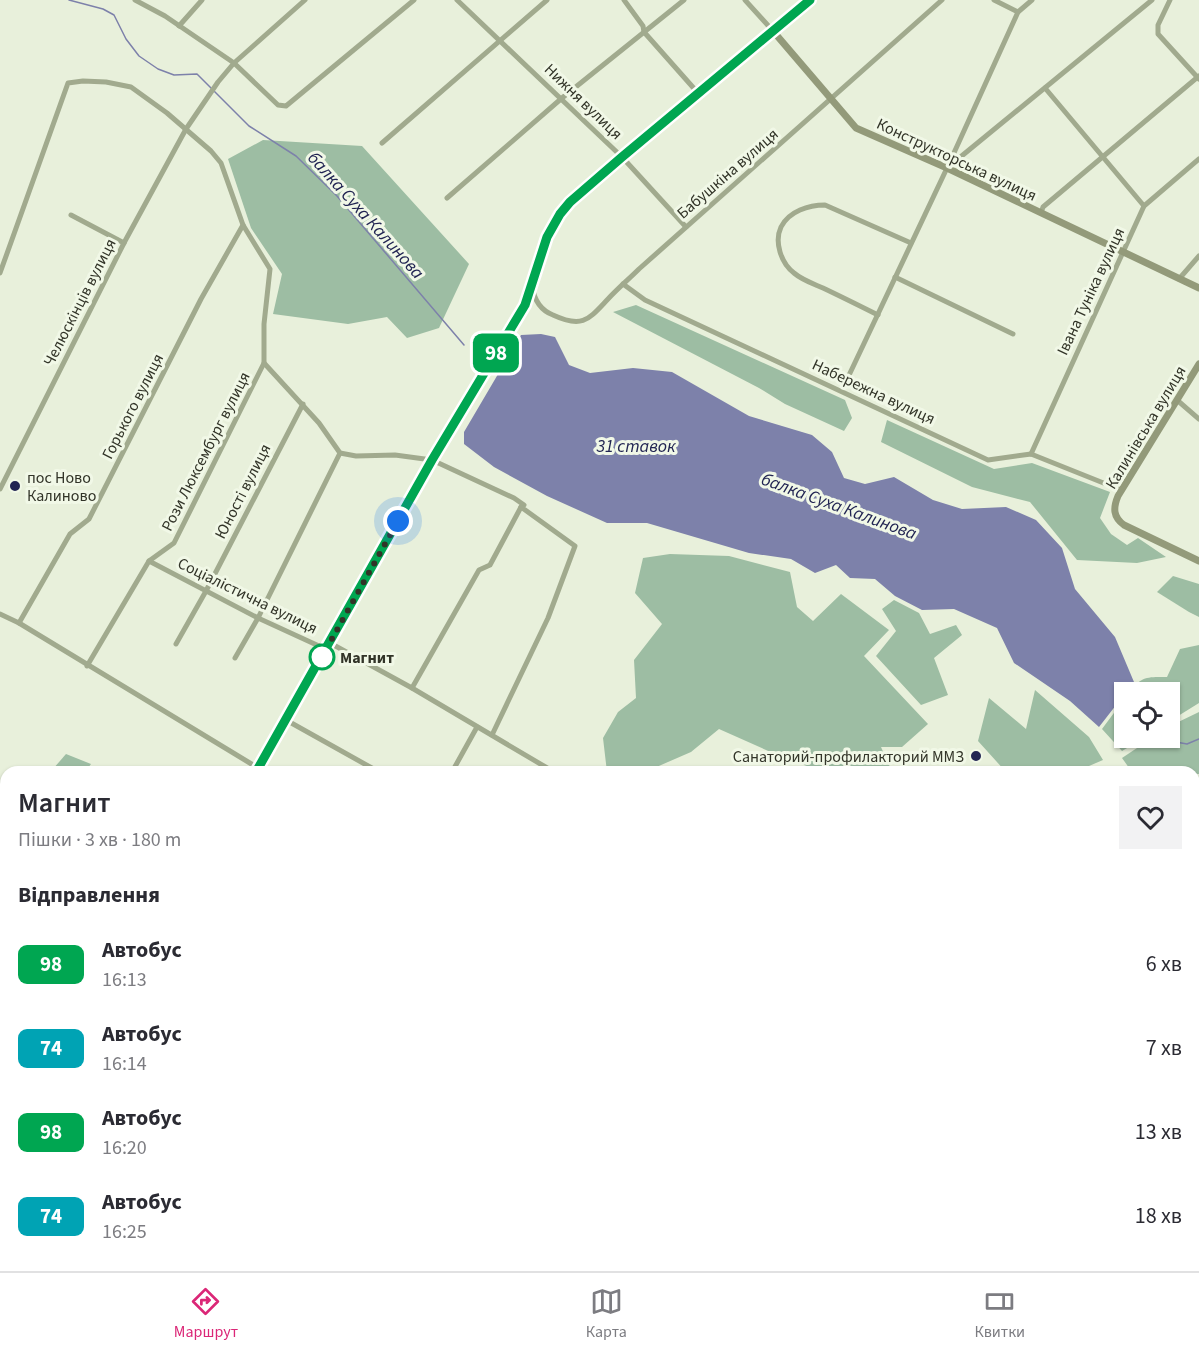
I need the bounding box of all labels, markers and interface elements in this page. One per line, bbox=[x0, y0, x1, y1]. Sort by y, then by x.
street label: Нижня вулиця bbox=[539, 59, 627, 145]
street label: Конструкторська вулиця bbox=[873, 113, 1040, 207]
street label: Бабушкіна вулиця bbox=[672, 124, 783, 224]
water label: балка Суха Калинова bbox=[302, 146, 430, 285]
street label: Івана Туніка вулиця bbox=[1052, 224, 1130, 359]
street label: Челюскінців вулиця bbox=[38, 235, 122, 370]
line badge: 98 bbox=[469, 334, 523, 372]
text: 98 bbox=[485, 338, 507, 368]
street label: Горького вулиця bbox=[97, 350, 169, 463]
street label: Набережна вулиця bbox=[809, 354, 939, 430]
street label: Калинівська вулиця bbox=[1100, 362, 1191, 493]
street label: Рози Люксембург вулиця bbox=[156, 368, 256, 535]
water label: 31 ставок bbox=[595, 434, 676, 459]
street label: Юності вулиця bbox=[209, 440, 276, 543]
place label: пос Ново Калиново bbox=[27, 467, 96, 507]
water label: балка Суха Калинова bbox=[758, 467, 920, 546]
marker: пос Ново Калиново bbox=[8, 479, 22, 493]
your location bbox=[383, 506, 413, 536]
street label: Соціалістична вулиця bbox=[174, 552, 321, 639]
marker: Магнит bbox=[309, 644, 335, 670]
place label: Магнит bbox=[340, 647, 394, 669]
map controls bbox=[1114, 682, 1180, 748]
button: locate bbox=[1114, 682, 1180, 748]
place label: Санаторий-профилакторий ММЗ bbox=[733, 746, 964, 768]
marker: Санаторий-профилакторий ММЗ bbox=[969, 749, 983, 763]
text: Магнит bbox=[18, 783, 111, 823]
button: heart bbox=[1119, 786, 1182, 849]
text: Пішки · 3 хв · 180 m bbox=[18, 826, 181, 854]
text: Відправлення bbox=[18, 879, 160, 911]
text: Автобус bbox=[102, 934, 182, 966]
text: 6 хв bbox=[1146, 948, 1182, 980]
text: 98 bbox=[40, 949, 62, 979]
text: 16:13 bbox=[102, 966, 147, 994]
text: Автобус bbox=[102, 1018, 182, 1050]
text: 7 хв bbox=[1146, 1032, 1182, 1064]
text: 74 bbox=[40, 1033, 62, 1063]
text: 16:14 bbox=[102, 1050, 147, 1078]
text: Автобус bbox=[102, 1102, 182, 1134]
text: 13 хв bbox=[1135, 1116, 1182, 1148]
text: 98 bbox=[40, 1117, 62, 1147]
text: 16:20 bbox=[102, 1134, 147, 1162]
text: Автобус bbox=[102, 1186, 182, 1218]
text: 18 хв bbox=[1135, 1200, 1182, 1232]
text: 74 bbox=[40, 1201, 62, 1231]
text: 16:25 bbox=[102, 1218, 147, 1246]
tab: Маршрут bbox=[174, 1285, 238, 1343]
tab: Карта bbox=[586, 1285, 627, 1343]
tab: Квитки bbox=[974, 1285, 1025, 1343]

